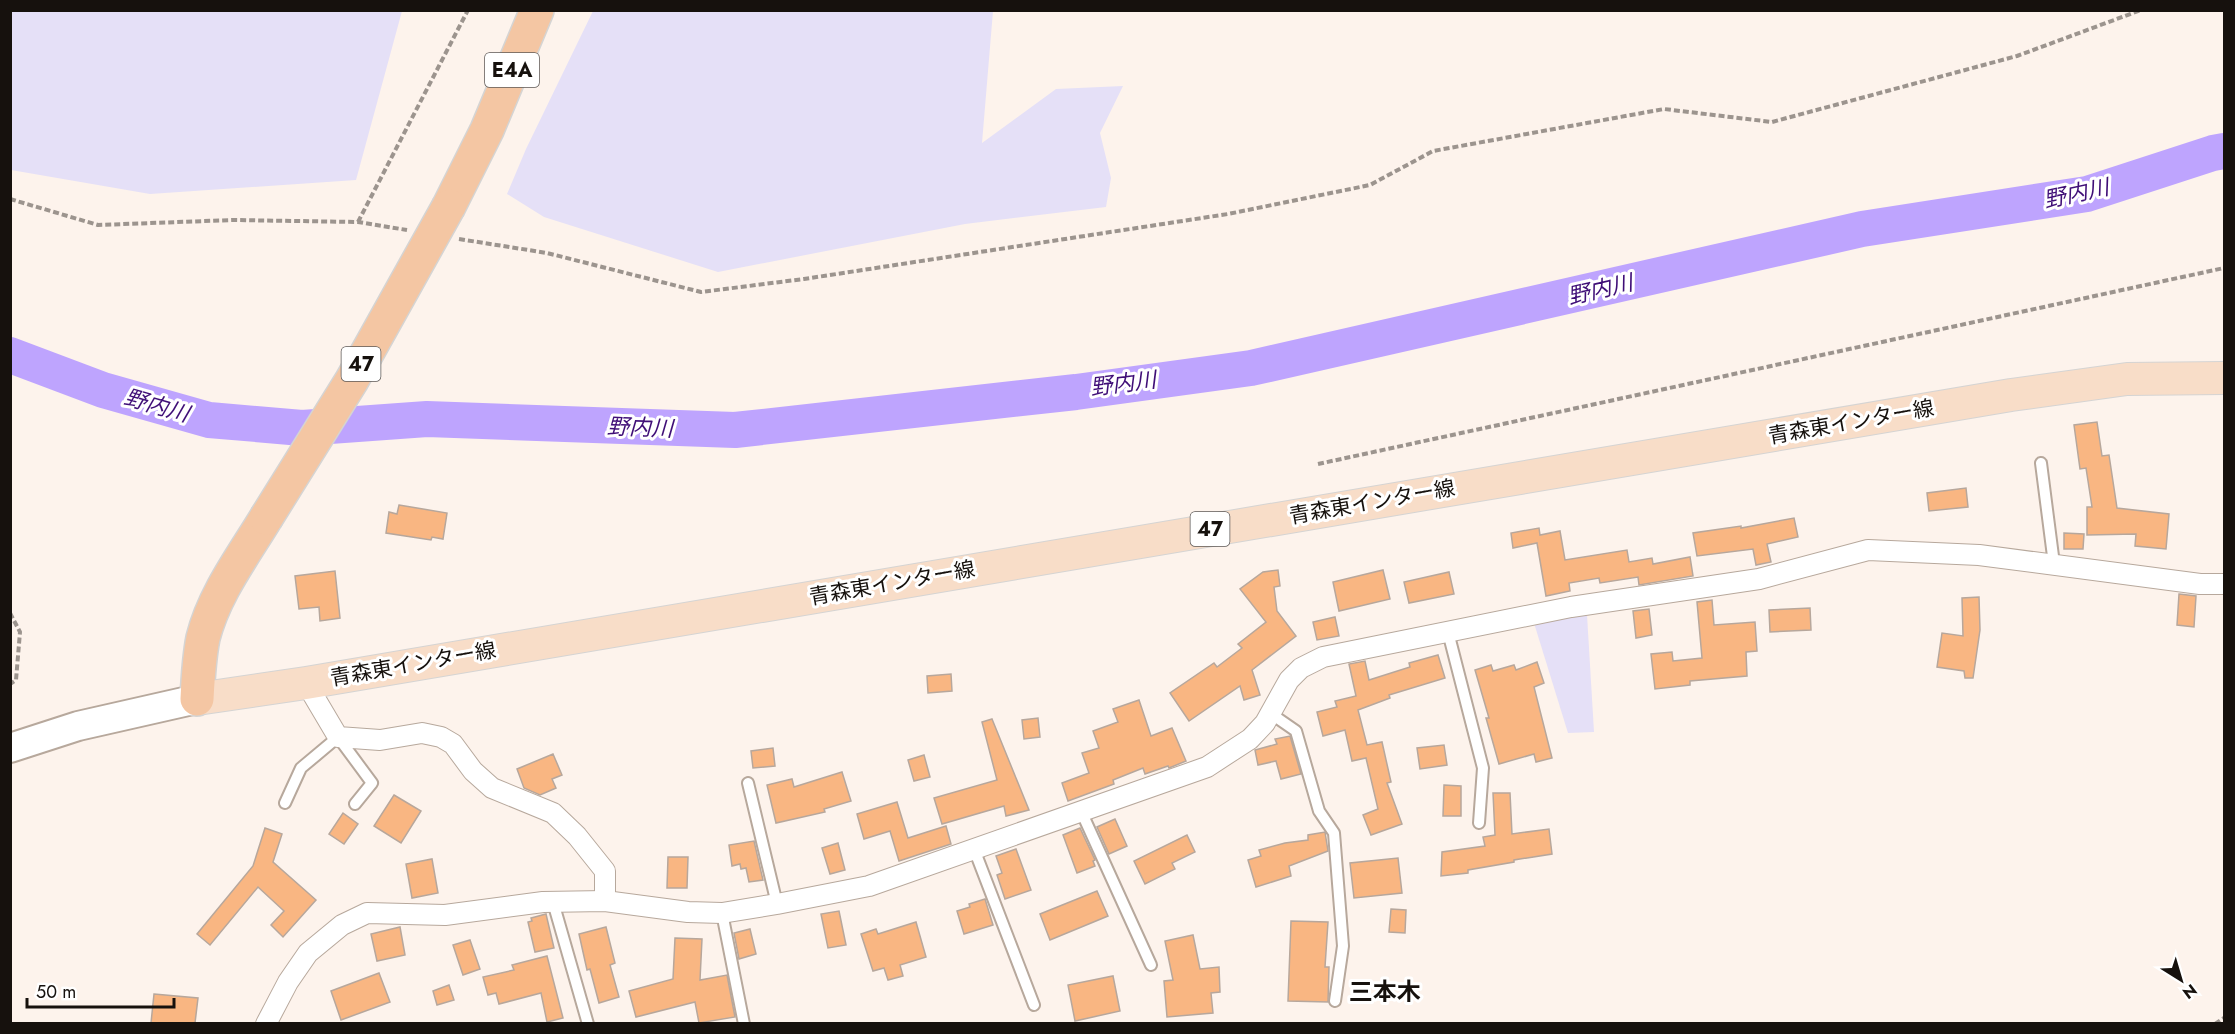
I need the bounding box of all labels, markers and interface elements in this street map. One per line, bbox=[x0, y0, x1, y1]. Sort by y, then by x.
road number: E4A bbox=[485, 53, 539, 87]
water label: 野内川 bbox=[2040, 170, 2114, 216]
water label: 野内川 bbox=[1564, 266, 1638, 312]
road number: 47 bbox=[342, 347, 380, 381]
water label: 野内川 bbox=[1088, 363, 1160, 403]
water label: 野内川 bbox=[121, 381, 195, 430]
street label: 青森東インター線 bbox=[1766, 393, 1936, 451]
water label: 野内川 bbox=[606, 410, 676, 444]
street label: 青森東インター線 bbox=[1287, 473, 1457, 531]
road number: 47 bbox=[1190, 512, 1230, 546]
street label: 青森東インター線 bbox=[807, 554, 977, 612]
street label: 青森東インター線 bbox=[328, 635, 498, 693]
north arrow bbox=[2151, 950, 2211, 1010]
scale bar bbox=[27, 971, 174, 1009]
district label: 三本木 bbox=[1349, 974, 1421, 1009]
text: 50 m bbox=[36, 979, 76, 1005]
text: N bbox=[2178, 979, 2202, 1005]

